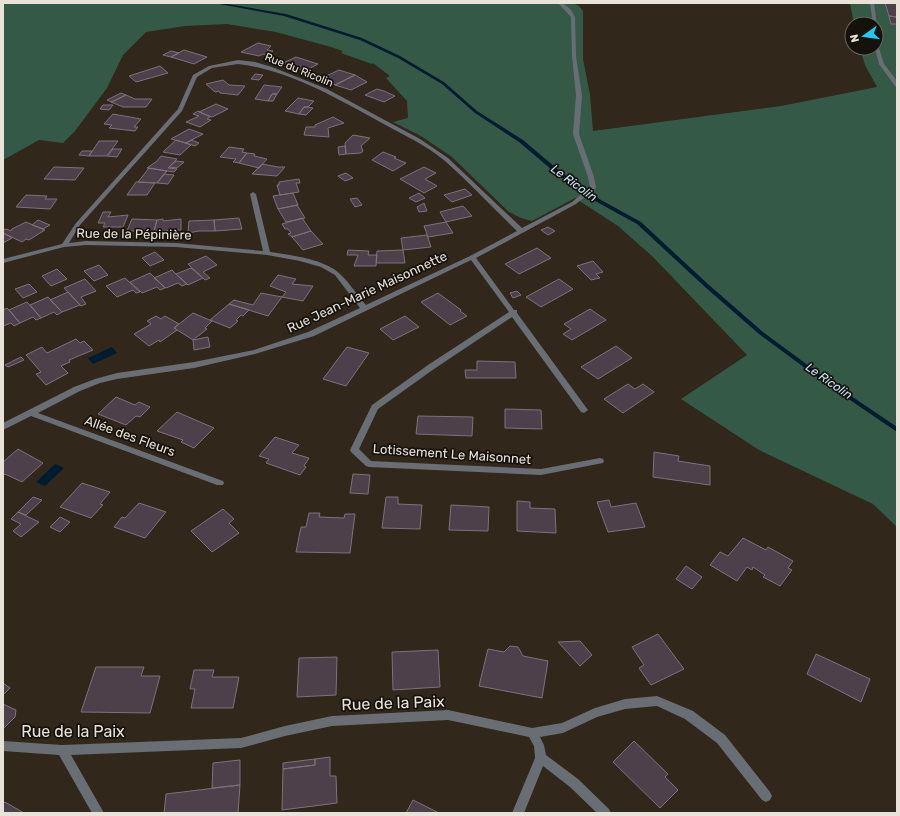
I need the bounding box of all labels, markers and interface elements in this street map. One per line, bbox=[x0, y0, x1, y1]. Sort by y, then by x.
north arrow bbox=[844, 16, 884, 56]
text: N bbox=[847, 33, 862, 44]
street label: Rue du Ricolin bbox=[263, 50, 335, 90]
water label: Le Ricolin bbox=[548, 162, 600, 204]
street label: Rue de la Pépinière bbox=[76, 225, 192, 243]
street label: Rue Jean-Marie Maisonnette bbox=[285, 248, 449, 336]
water label: Le Ricolin bbox=[803, 360, 855, 402]
street label: Allée des Fleurs bbox=[83, 413, 178, 459]
street label: Lotissement Le Maisonnet bbox=[372, 441, 532, 467]
street label: Rue de la Paix bbox=[341, 692, 445, 714]
street label: Rue de la Paix bbox=[21, 722, 125, 741]

